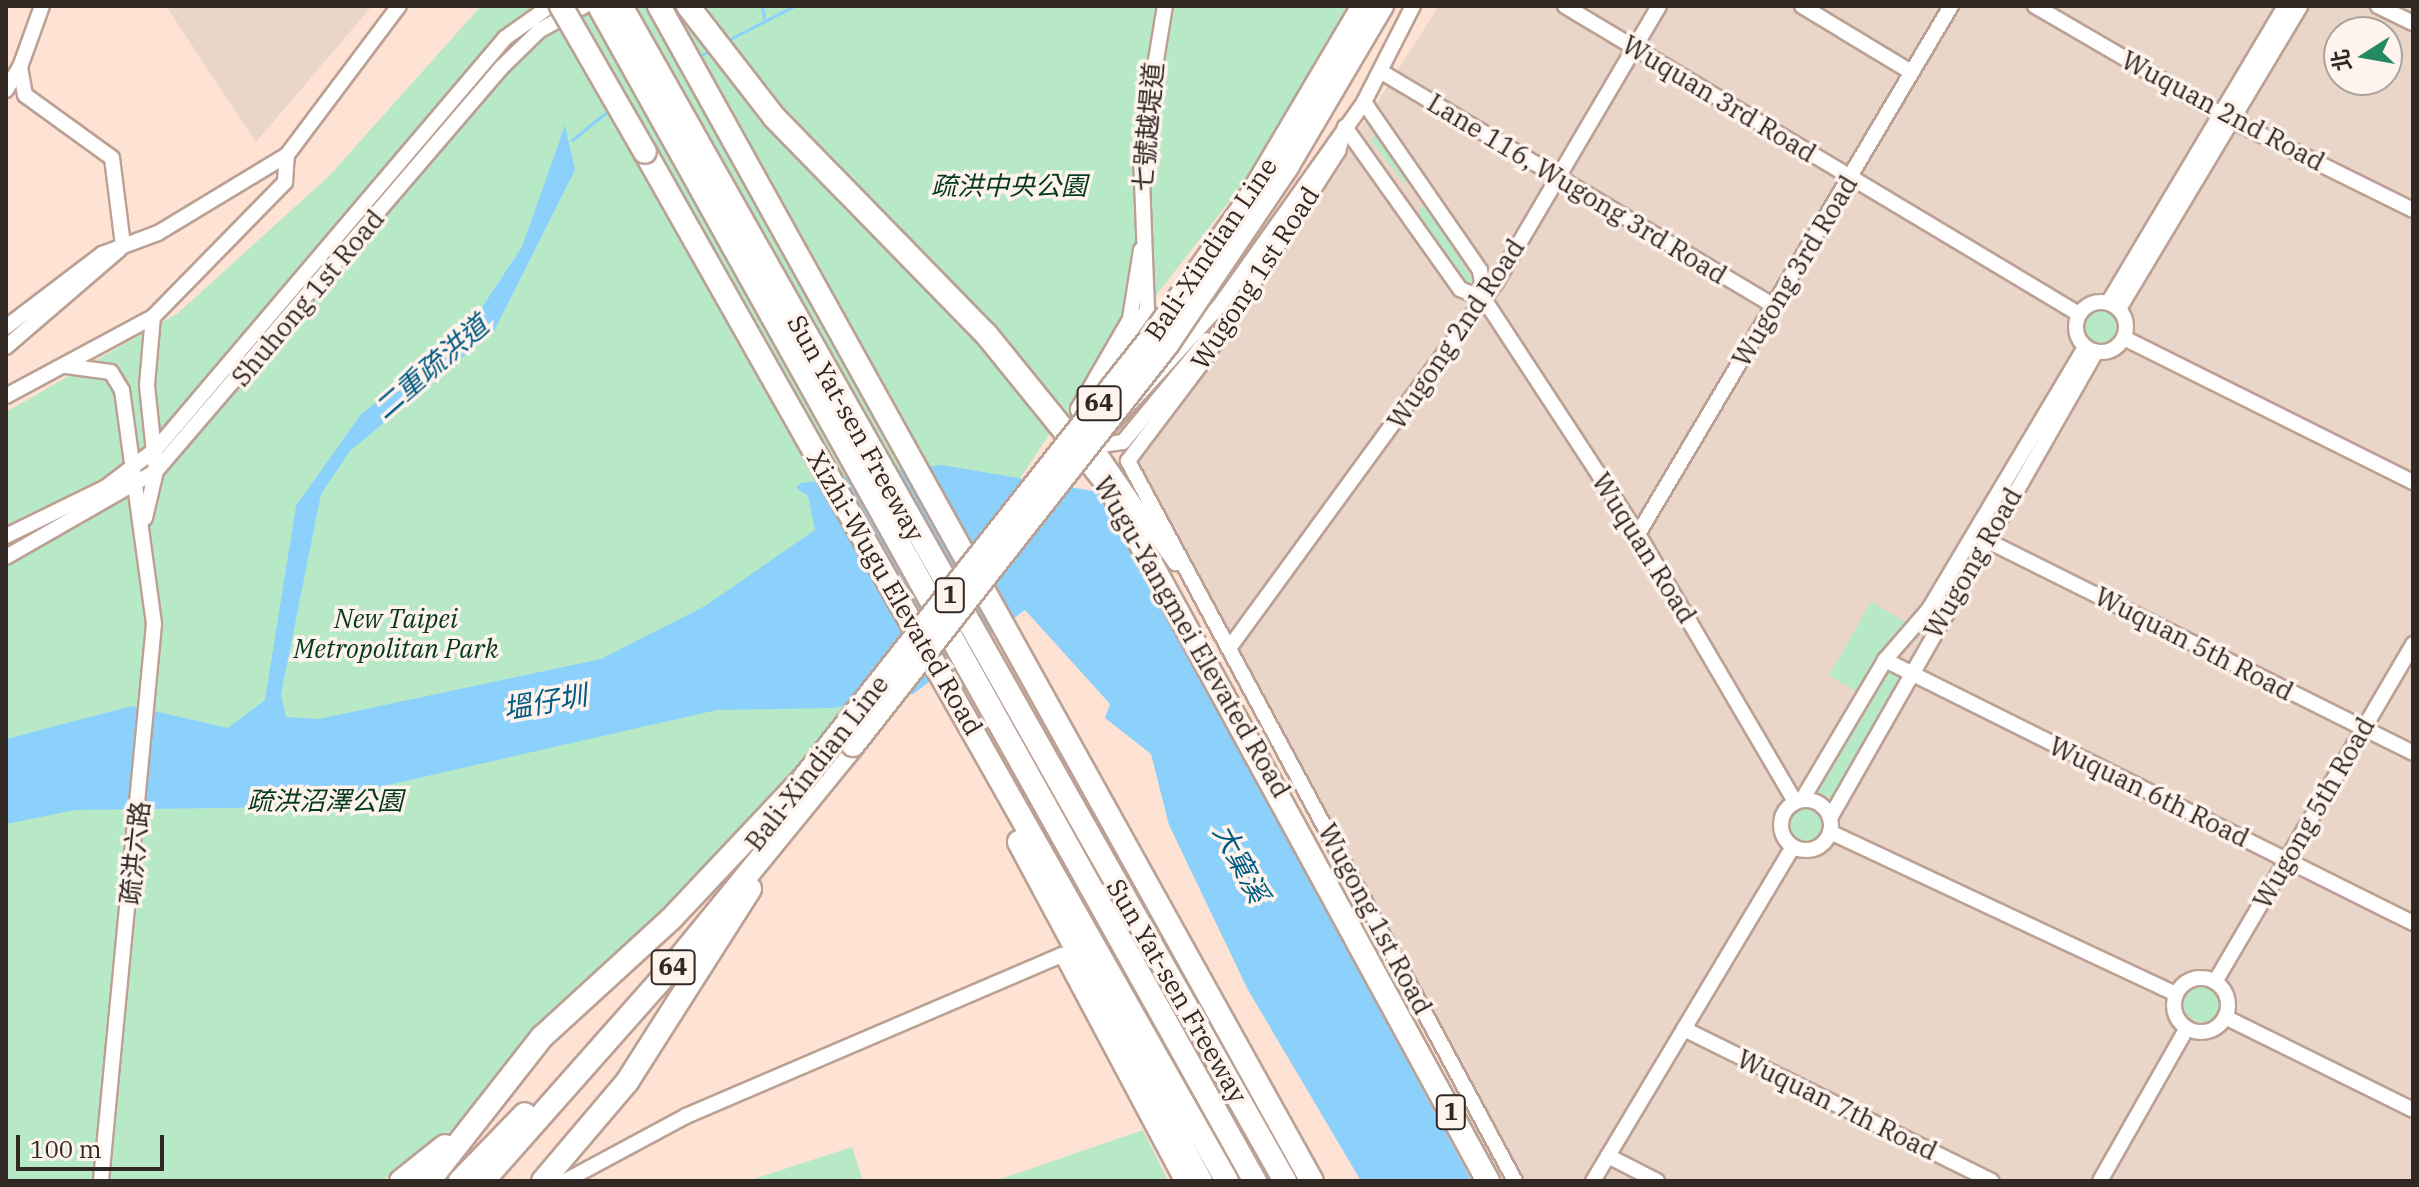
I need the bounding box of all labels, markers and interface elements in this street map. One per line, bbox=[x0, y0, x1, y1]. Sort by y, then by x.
north arrow bbox=[2323, 16, 2403, 96]
street label: Wuquan 3rd Road bbox=[1616, 29, 1822, 169]
street label: Wuquan 2nd Road bbox=[2116, 44, 2330, 178]
text: 北 bbox=[2325, 47, 2357, 74]
street label: 七號越堤道 bbox=[1127, 61, 1169, 193]
street label: Lane 116, Wugong 3rd Road bbox=[1422, 87, 1732, 291]
street label: Bali-Xindian Line bbox=[1138, 152, 1284, 346]
park label: 疏洪中央公園 bbox=[931, 170, 1087, 202]
street label: Wugong 3rd Road bbox=[1726, 170, 1864, 372]
street label: Wugong 1st Road bbox=[1184, 181, 1326, 375]
street label: Shuhong 1st Road bbox=[225, 203, 391, 393]
street label: Wugong 2nd Road bbox=[1381, 233, 1531, 435]
water label: 二重疏洪道 bbox=[367, 308, 495, 426]
street label: Sun Yat-sen Freeway bbox=[781, 310, 931, 546]
road number: 64 bbox=[1075, 383, 1123, 423]
street label: Xizhi-Wugu Elevated Road bbox=[801, 445, 989, 741]
street label: Wuquan Road bbox=[1585, 467, 1703, 629]
street label: Wugu-Yangmei Elevated Road bbox=[1087, 471, 1297, 803]
street label: Wugong Road bbox=[1917, 482, 2029, 644]
road number: 1 bbox=[934, 575, 966, 615]
street label: Wuquan 5th Road bbox=[2090, 580, 2298, 708]
park label: New Taipei Metropolitan Park bbox=[293, 603, 499, 664]
street label: Bali-Xindian Line bbox=[739, 669, 895, 857]
water label: 塭仔圳 bbox=[501, 678, 589, 726]
street label: Wugong 5th Road bbox=[2247, 712, 2381, 914]
street label: Wuquan 6th Road bbox=[2044, 730, 2254, 854]
park label: 疏洪沼澤公園 bbox=[247, 785, 403, 817]
street label: 疏洪六路 bbox=[114, 800, 156, 906]
water label: 大窠溪 bbox=[1206, 818, 1276, 908]
street label: Wugong 1st Road bbox=[1312, 818, 1438, 1020]
street label: Sun Yat-sen Freeway bbox=[1100, 873, 1254, 1109]
road number: 64 bbox=[649, 947, 697, 987]
street label: Wuquan 7th Road bbox=[1732, 1043, 1942, 1167]
road number: 1 bbox=[1435, 1092, 1467, 1132]
scale bar bbox=[20, 1119, 168, 1169]
text: 100 m bbox=[30, 1133, 102, 1165]

